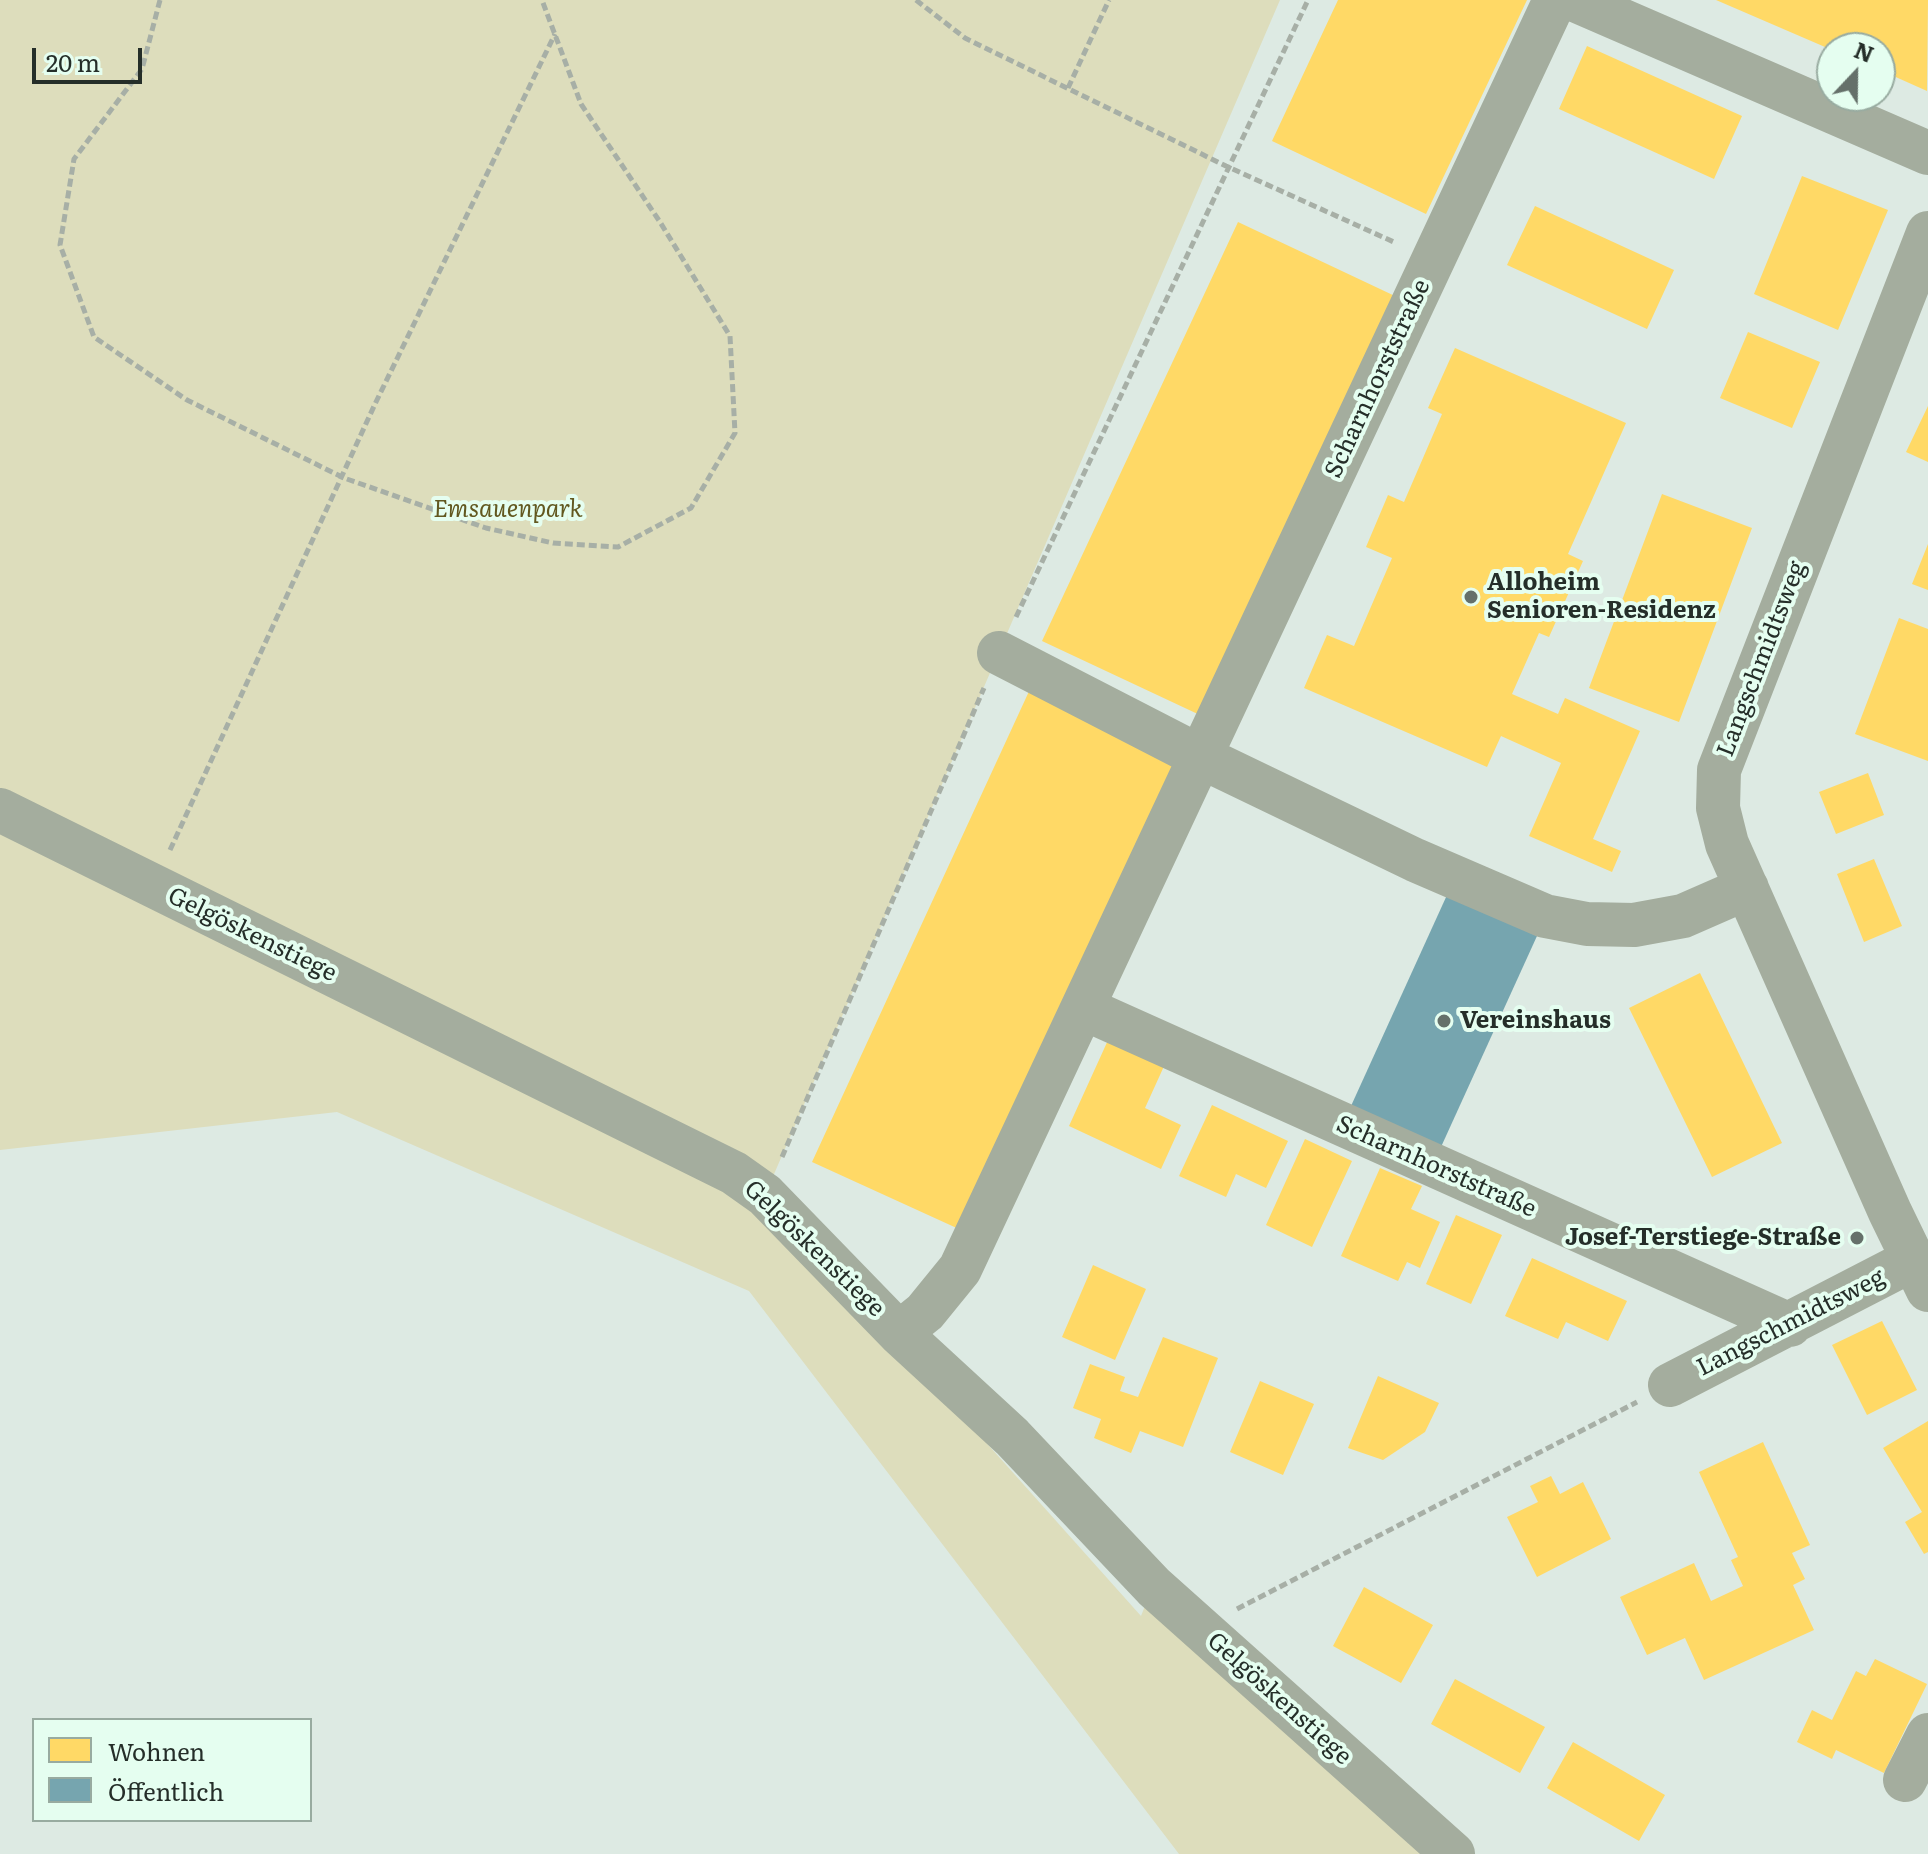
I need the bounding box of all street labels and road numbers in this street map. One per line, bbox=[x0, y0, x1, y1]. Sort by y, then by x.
street label: Scharnhorststraße bbox=[1319, 275, 1437, 483]
street label: Langschmidtsweg bbox=[1711, 557, 1813, 761]
street label: Gelgöskenstiege bbox=[163, 882, 341, 988]
street label: Scharnhorststraße bbox=[1332, 1110, 1540, 1224]
street label: Gelgöskenstiege bbox=[738, 1175, 890, 1323]
street label: Langschmidtsweg bbox=[1692, 1263, 1890, 1383]
street label: Gelgöskenstiege bbox=[1201, 1627, 1357, 1771]

